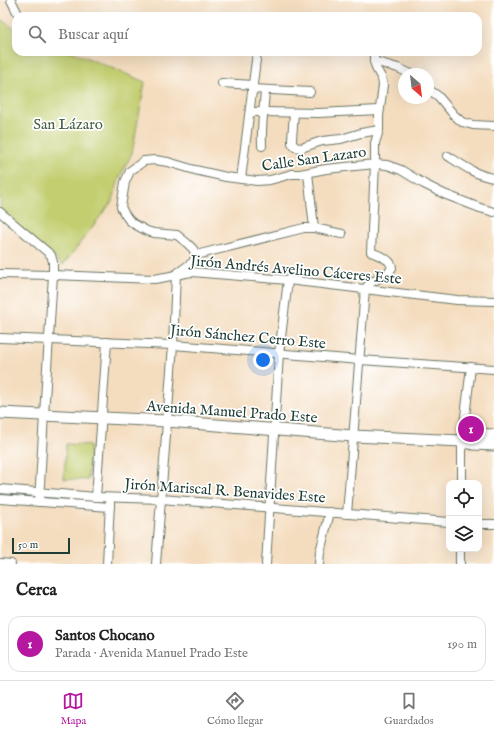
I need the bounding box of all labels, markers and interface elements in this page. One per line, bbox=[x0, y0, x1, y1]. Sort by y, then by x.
search box bbox=[12, 12, 482, 56]
icon: search bbox=[26, 23, 48, 45]
text: Buscar aquí bbox=[58, 25, 128, 44]
north arrow bbox=[398, 68, 434, 104]
park label: San Lázaro bbox=[33, 115, 103, 134]
street label: Calle San Lazaro bbox=[261, 142, 367, 176]
street label: Jirón Andrés Avelino Cáceres Este bbox=[188, 251, 402, 289]
street label: Jirón Sánchez Cerro Este bbox=[167, 321, 327, 353]
your location bbox=[253, 350, 273, 370]
street label: Avenida Manuel Prado Este bbox=[145, 396, 318, 427]
pin: 1 bbox=[458, 414, 484, 444]
street label: Jirón Mariscal R. Benavides Este bbox=[122, 474, 326, 508]
map controls bbox=[446, 480, 482, 552]
button: locate bbox=[446, 480, 482, 516]
button: layers bbox=[446, 516, 482, 552]
scale bar bbox=[12, 536, 70, 555]
text: 50 m bbox=[18, 538, 38, 552]
text: Cerca bbox=[16, 580, 57, 601]
text: Santos Chocano bbox=[55, 626, 155, 645]
text: 1 bbox=[28, 636, 32, 653]
text: 190 m bbox=[447, 636, 477, 653]
text: Parada · Avenida Manuel Prado Este bbox=[55, 645, 248, 662]
tab: Mapa bbox=[60, 690, 86, 728]
tab: Cómo llegar bbox=[207, 690, 263, 728]
tab: Guardados bbox=[384, 690, 434, 728]

